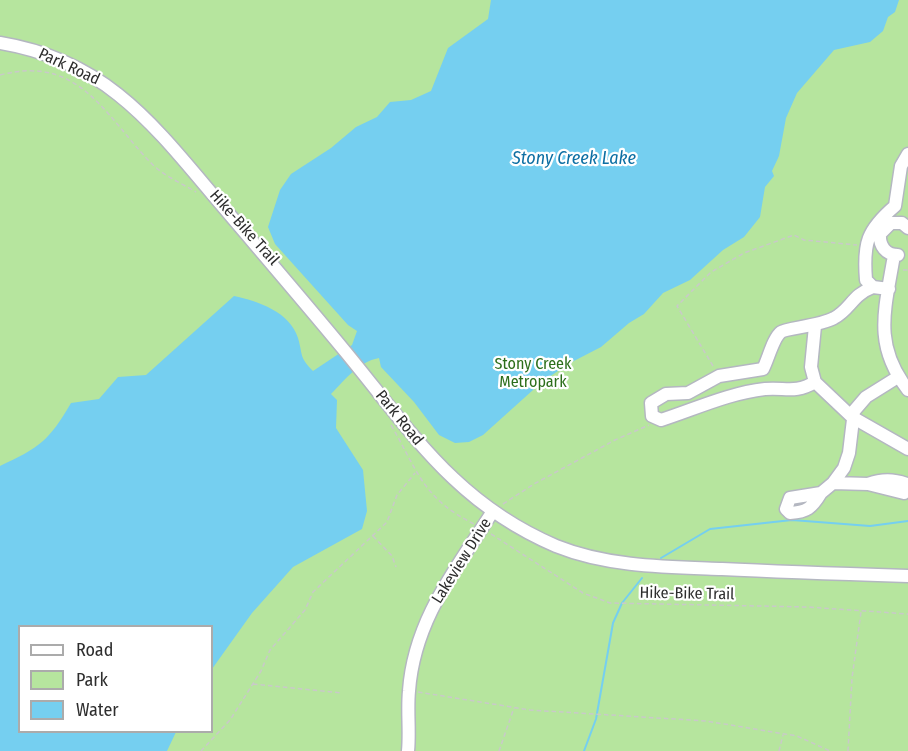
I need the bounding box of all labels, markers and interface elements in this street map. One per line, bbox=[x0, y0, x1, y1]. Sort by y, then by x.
street label: Park Road bbox=[35, 44, 103, 90]
water label: Stony Creek Lake bbox=[512, 148, 636, 170]
street label: Hike-Bike Trail bbox=[205, 186, 283, 270]
park label: Stony Creek Metropark bbox=[495, 355, 571, 393]
street label: Park Road bbox=[371, 387, 427, 449]
street label: Lakeview Drive bbox=[428, 515, 496, 607]
street label: Hike-Bike Trail bbox=[639, 584, 735, 604]
legend bbox=[18, 625, 213, 733]
text: Road bbox=[76, 639, 113, 661]
text: Park bbox=[76, 669, 108, 691]
text: Water bbox=[76, 699, 119, 721]

